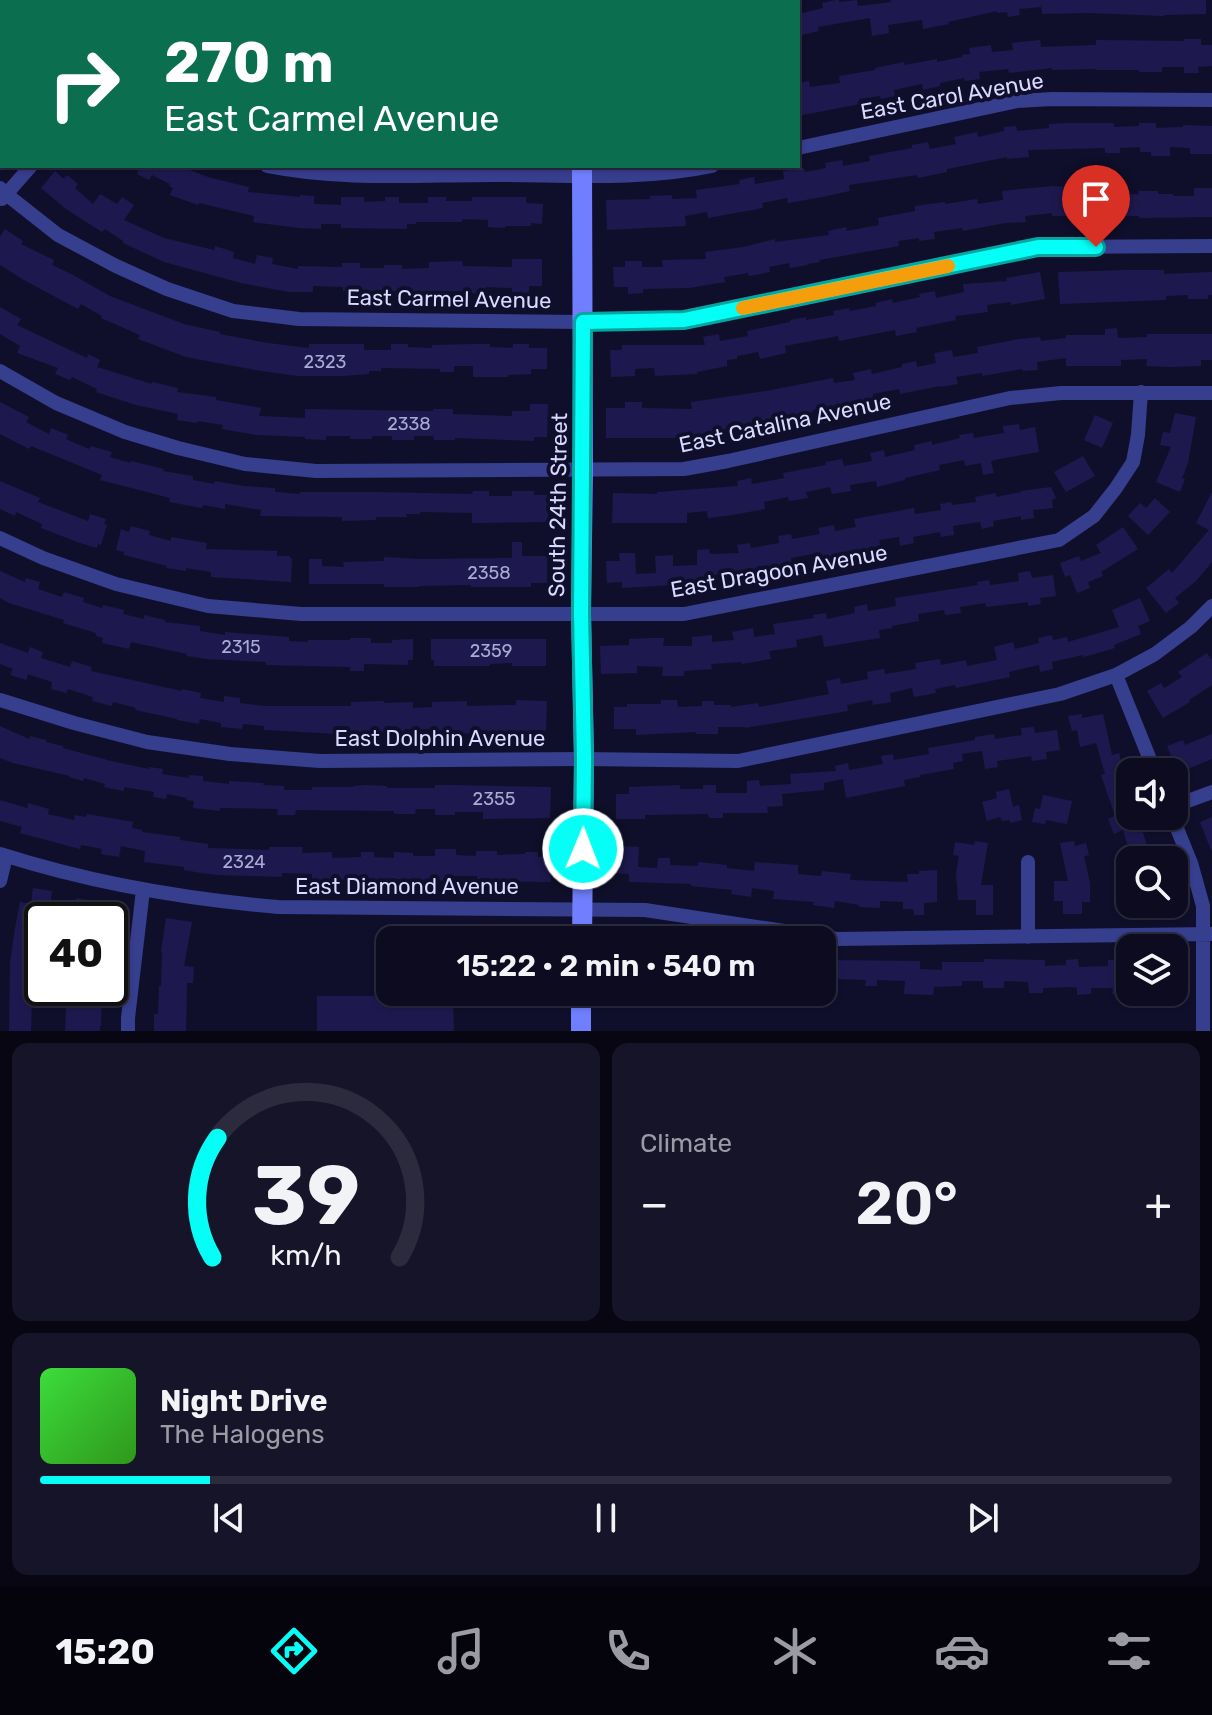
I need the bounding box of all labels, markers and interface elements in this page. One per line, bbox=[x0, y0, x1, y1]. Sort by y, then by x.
text: 270 m bbox=[164, 30, 334, 96]
icon: right bbox=[32, 32, 136, 136]
street label: East Carol Avenue bbox=[858, 67, 1046, 125]
text: East Carmel Avenue bbox=[164, 97, 499, 140]
pin bbox=[1062, 165, 1130, 247]
icon: arrive bbox=[1074, 177, 1118, 221]
street label: East Carmel Avenue bbox=[346, 284, 552, 314]
house number: 2323 bbox=[304, 351, 346, 373]
street label: East Catalina Avenue bbox=[676, 387, 894, 459]
street label: South 24th Street bbox=[543, 412, 573, 597]
house number: 2338 bbox=[387, 413, 431, 435]
street label: East Dragoon Avenue bbox=[668, 539, 890, 603]
house number: 2358 bbox=[467, 562, 511, 584]
house number: 2315 bbox=[221, 636, 261, 658]
house number: 2359 bbox=[470, 640, 512, 662]
street label: East Dolphin Avenue bbox=[335, 725, 545, 752]
map controls bbox=[1116, 758, 1188, 1006]
button: sound bbox=[1116, 758, 1188, 830]
house number: 2355 bbox=[473, 788, 515, 810]
position arrow bbox=[541, 807, 625, 891]
button: search bbox=[1116, 846, 1188, 918]
house number: 2324 bbox=[223, 851, 265, 873]
street label: East Diamond Avenue bbox=[295, 873, 519, 900]
speed limit sign: 40 bbox=[24, 902, 128, 1006]
button: layers bbox=[1116, 934, 1188, 1006]
text: 15:22 · 2 min · 540 m bbox=[456, 948, 756, 984]
text: Climate bbox=[640, 1128, 732, 1159]
text: 39 bbox=[252, 1146, 360, 1245]
text: 20° bbox=[855, 1168, 958, 1239]
text: − bbox=[640, 1178, 669, 1230]
text: + bbox=[1145, 1178, 1172, 1230]
text: km/h bbox=[270, 1238, 342, 1272]
text: Night Drive bbox=[160, 1383, 328, 1419]
text: The Halogens bbox=[160, 1419, 325, 1450]
icon: previous bbox=[207, 1496, 251, 1540]
icon: pause bbox=[584, 1496, 628, 1540]
icon: next bbox=[961, 1496, 1005, 1540]
icon: directions bbox=[266, 1623, 322, 1679]
icon: music bbox=[433, 1623, 489, 1679]
icon: phone bbox=[600, 1623, 656, 1679]
icon: climate bbox=[767, 1623, 823, 1679]
icon: car bbox=[934, 1623, 990, 1679]
icon: filters bbox=[1101, 1623, 1157, 1679]
text: 15:20 bbox=[55, 1630, 155, 1673]

